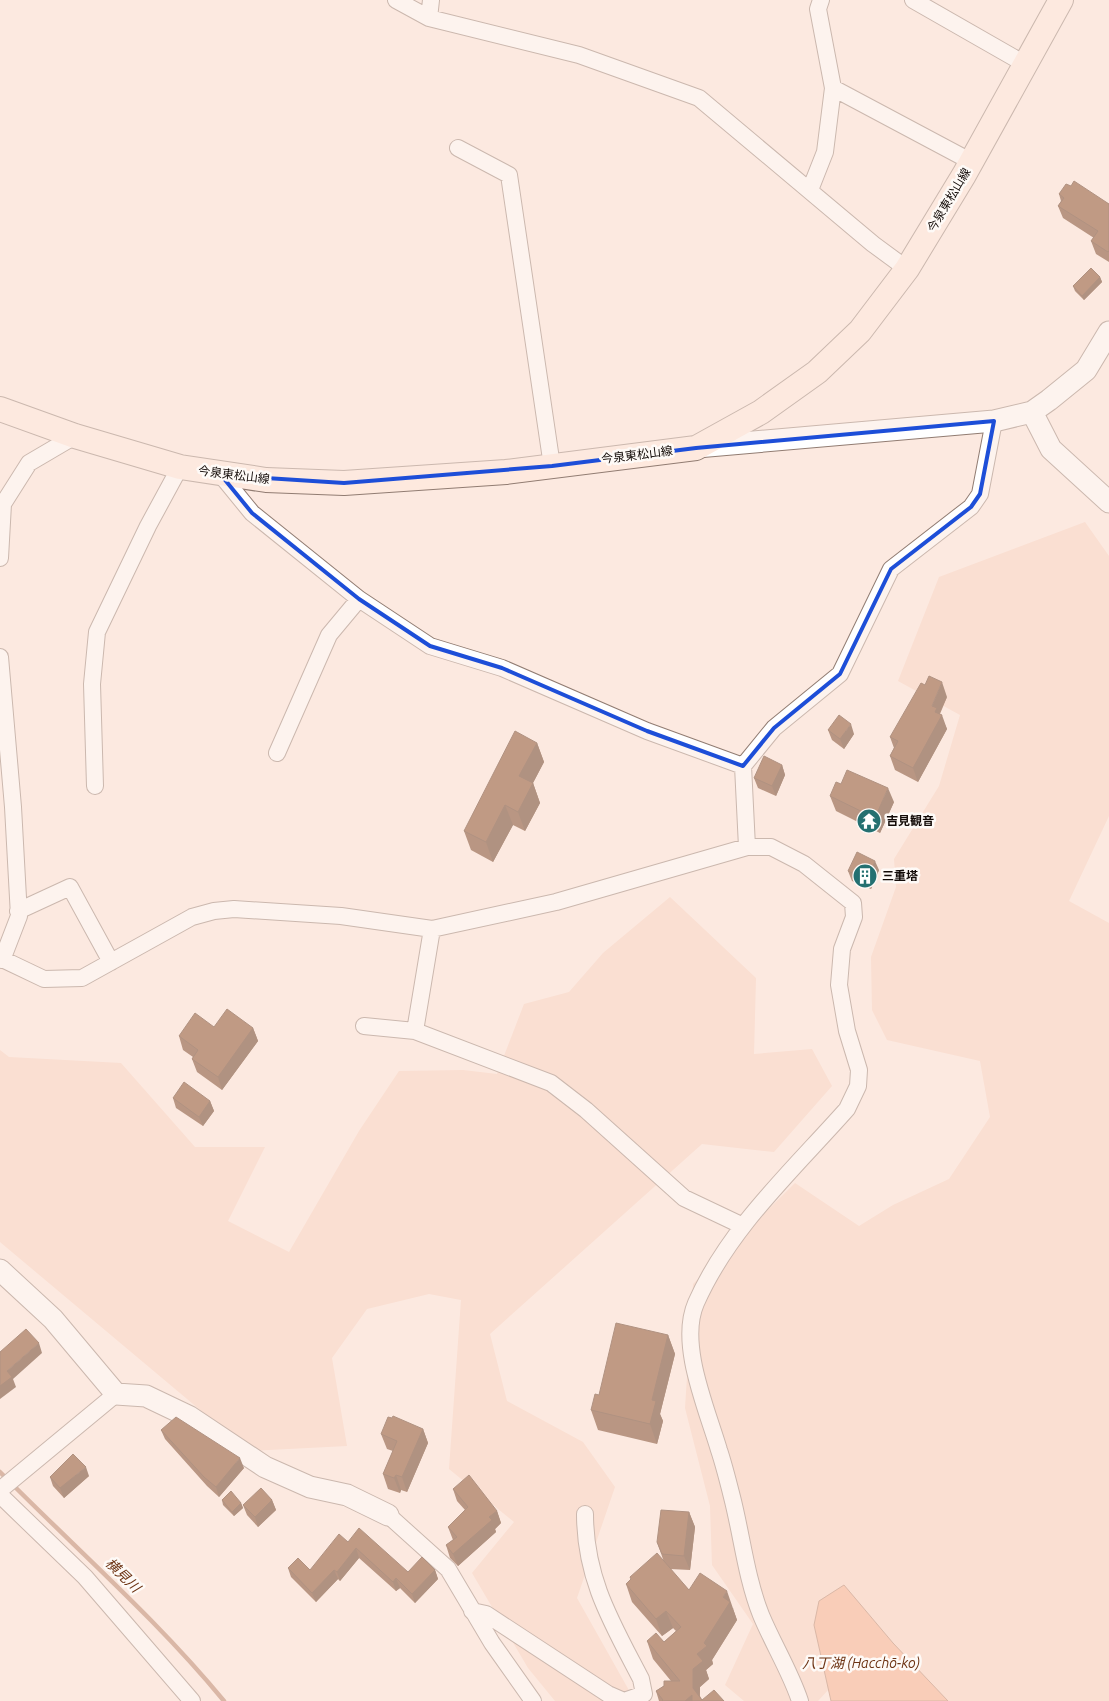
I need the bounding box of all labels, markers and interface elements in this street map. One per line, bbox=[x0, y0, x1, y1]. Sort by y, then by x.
street label: 今泉東松山線 bbox=[924, 166, 973, 234]
street label: 今泉東松山線 bbox=[600, 444, 673, 465]
street label: 今泉東松山線 bbox=[198, 464, 271, 485]
temple icon: 吉見観音 bbox=[856, 808, 882, 834]
place label: 吉見観音 bbox=[886, 814, 934, 827]
building icon: 三重塔 bbox=[852, 863, 878, 889]
place label: 三重塔 bbox=[882, 869, 918, 882]
water label: 横見川 bbox=[102, 1555, 145, 1597]
water label: 八丁湖 (Hacchō-ko) bbox=[802, 1655, 920, 1671]

